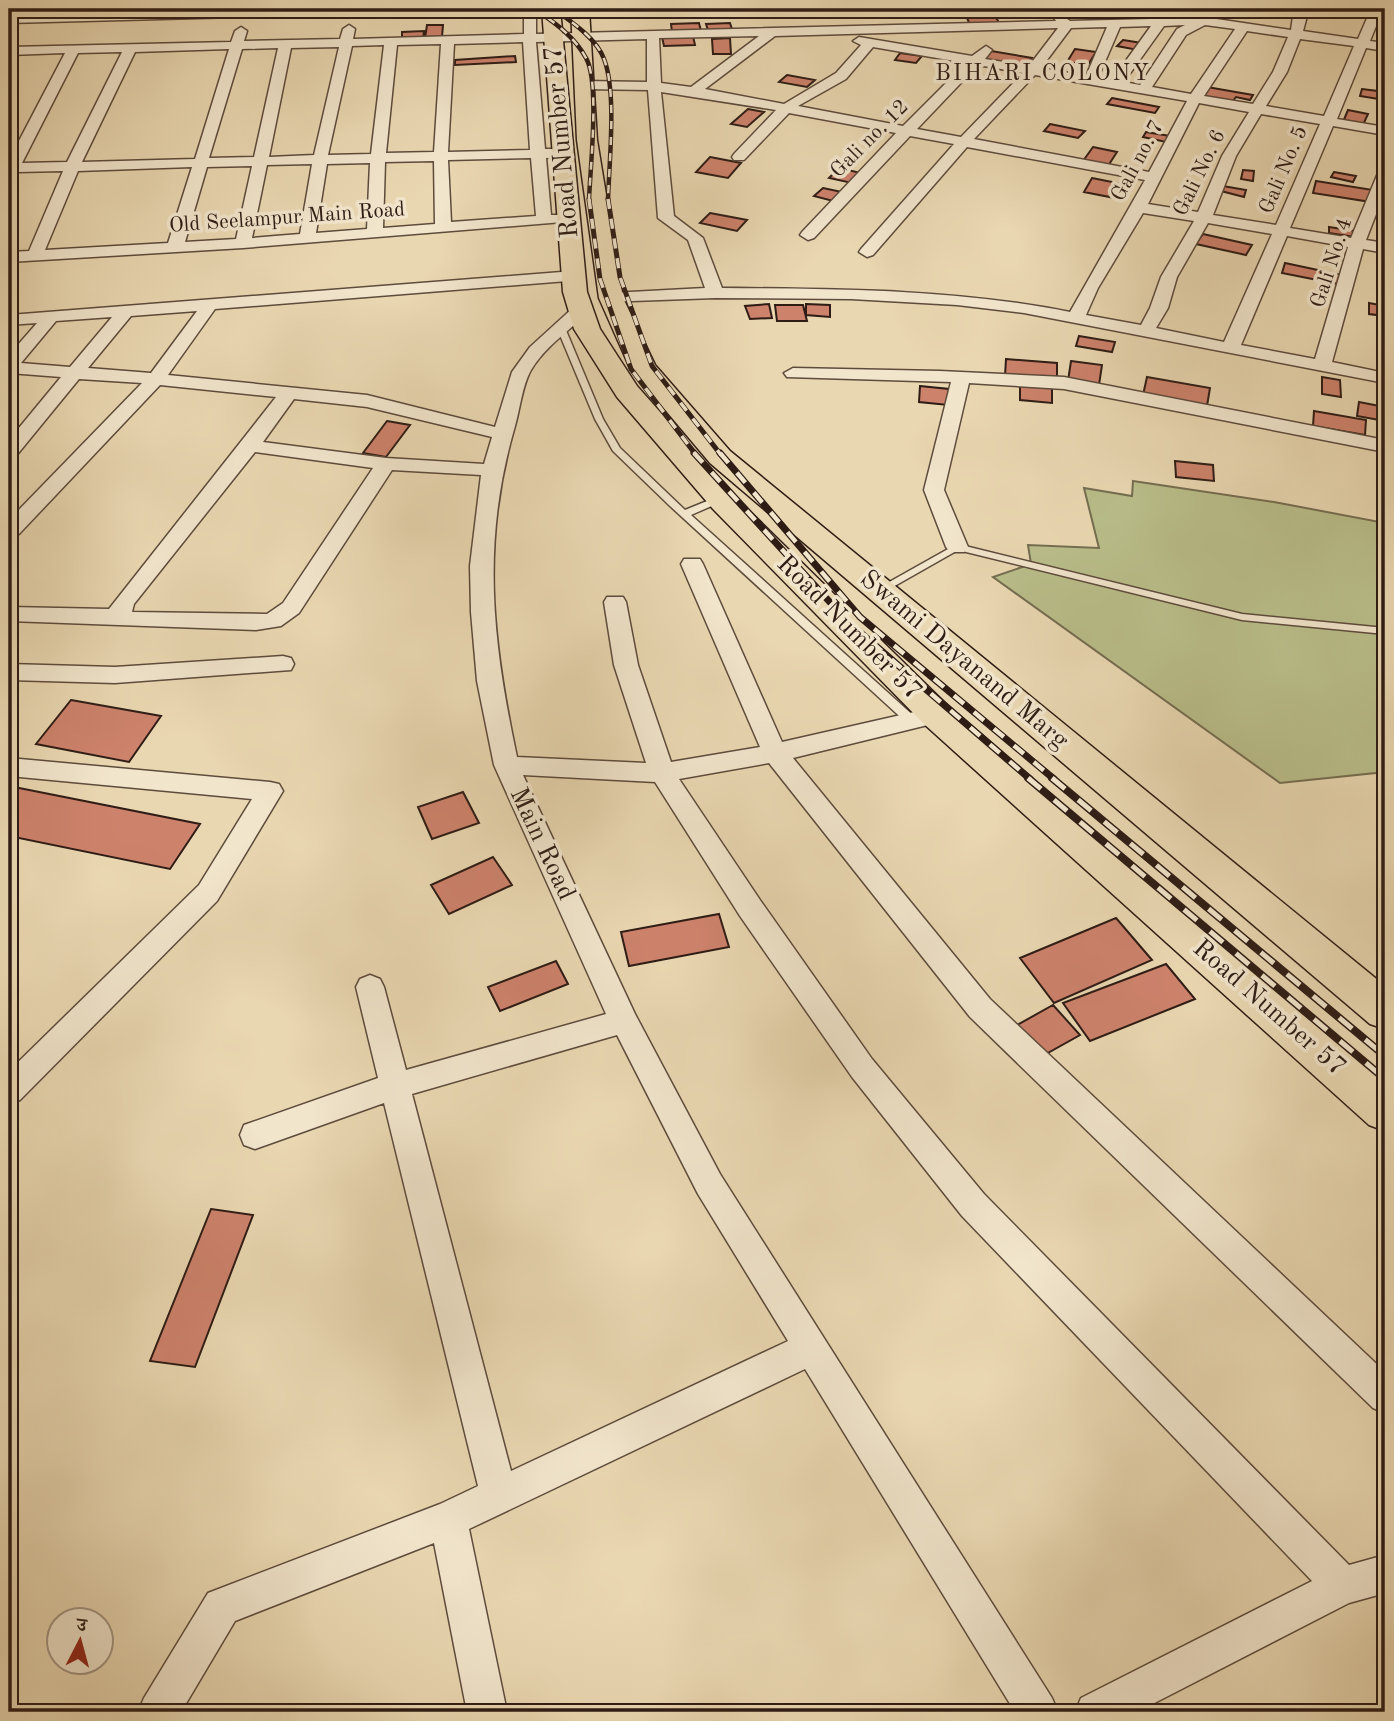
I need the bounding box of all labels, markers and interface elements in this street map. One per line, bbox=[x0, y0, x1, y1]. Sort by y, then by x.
street label: Road Number 57 bbox=[541, 45, 583, 239]
district label: BIHARI COLONY bbox=[935, 62, 1151, 85]
street label: Gali no. 12 bbox=[827, 96, 913, 182]
street label: Gali no. 7 bbox=[1108, 117, 1168, 205]
street label: Gali No. 5 bbox=[1256, 123, 1312, 217]
street label: Gali No. 6 bbox=[1170, 126, 1230, 220]
street label: Old Seelampur Main Road bbox=[168, 199, 406, 237]
street label: Gali No. 4 bbox=[1308, 215, 1356, 311]
street label: Road Number 57 bbox=[772, 551, 926, 705]
street label: Swami Dayanand Marg bbox=[855, 566, 1073, 754]
street label: Main Road bbox=[505, 784, 579, 904]
street label: Road Number 57 bbox=[1188, 935, 1350, 1081]
north arrow bbox=[46, 1606, 116, 1676]
text: उ bbox=[74, 1616, 89, 1637]

